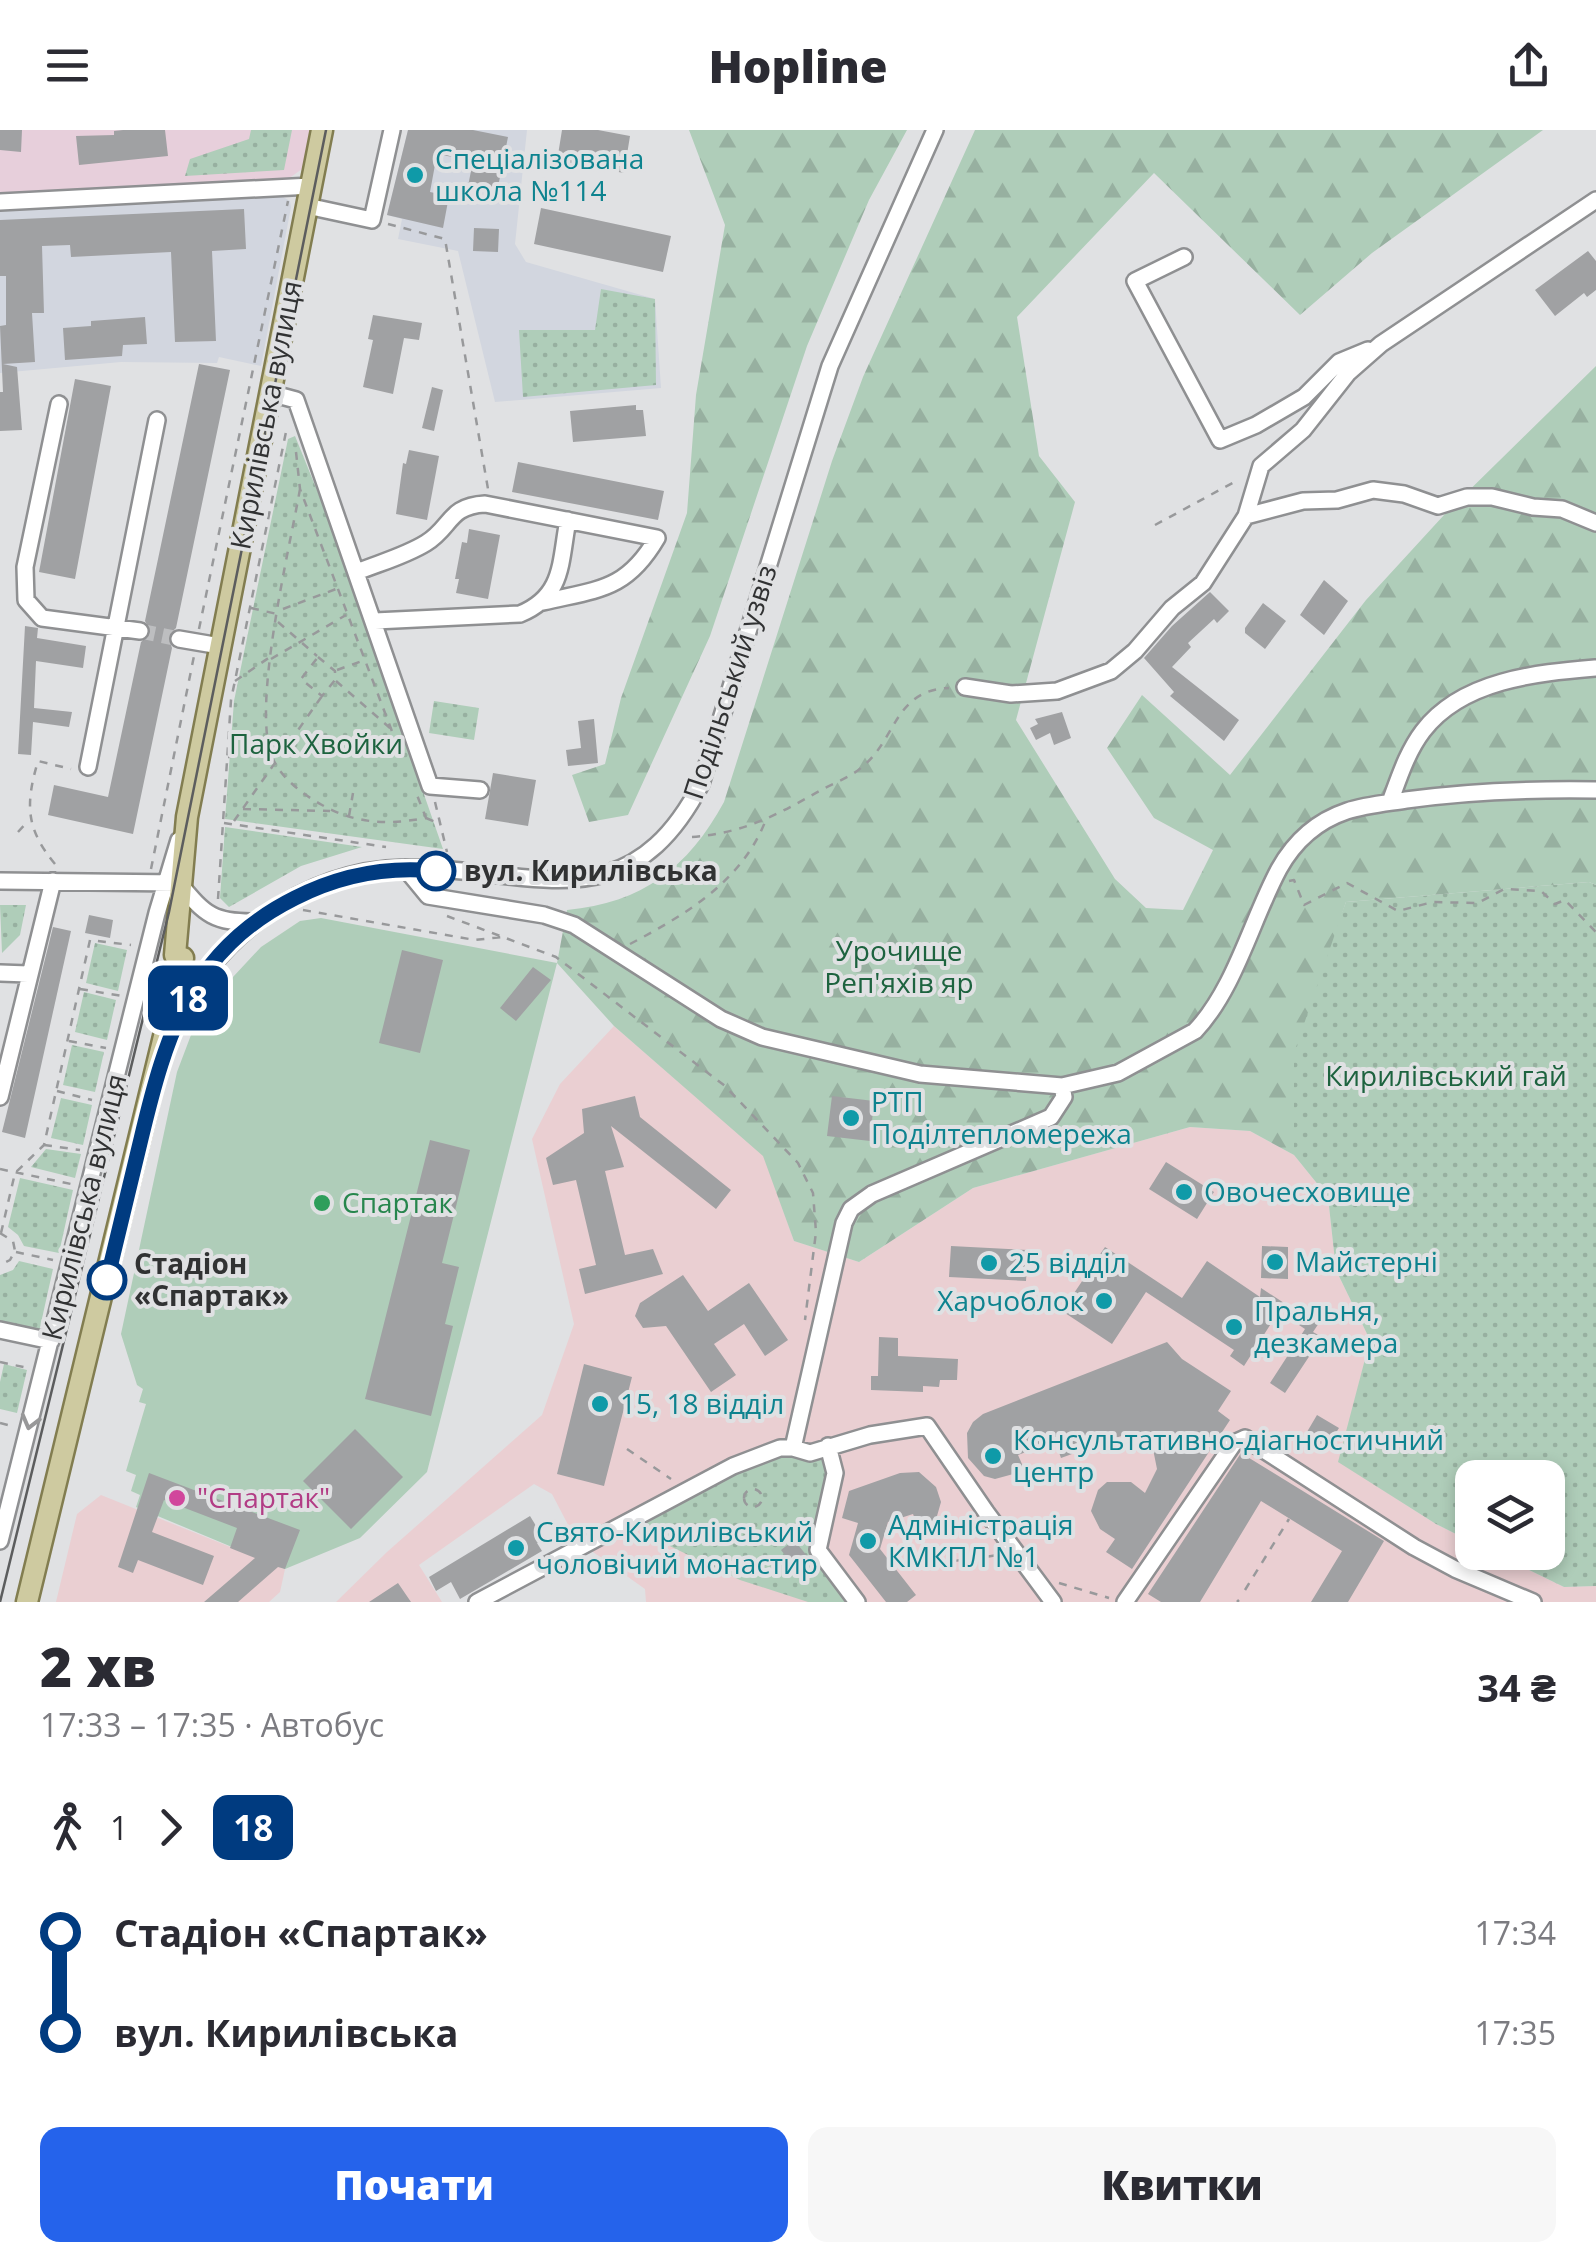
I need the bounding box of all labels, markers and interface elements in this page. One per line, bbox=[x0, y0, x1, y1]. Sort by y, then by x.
text: Hopline bbox=[708, 35, 888, 96]
icon: menu bbox=[40, 38, 95, 93]
icon: share bbox=[1501, 38, 1556, 93]
place label: Спеціалізована школа №114 bbox=[435, 139, 644, 209]
marker: Спеціалізована школа №114 bbox=[404, 164, 426, 186]
street label: Кирилівська вулиця bbox=[220, 277, 310, 553]
street label: Подільський узвіз bbox=[673, 560, 785, 804]
park label: Парк Хвойки bbox=[229, 724, 403, 762]
place label: вул. Кирилівська bbox=[464, 851, 718, 889]
marker: вул. Кирилівська bbox=[417, 852, 455, 890]
park label: Урочище Реп'яхів яр bbox=[824, 931, 974, 1001]
line badge: 18 bbox=[143, 966, 233, 1030]
text: 18 bbox=[168, 975, 208, 1022]
park label: Кирилівський гай bbox=[1325, 1056, 1567, 1094]
street label: Кирилівська вулиця bbox=[32, 1070, 135, 1344]
place label: РТП Поділтепломережа bbox=[871, 1082, 1132, 1152]
marker: РТП Поділтепломережа bbox=[840, 1107, 862, 1129]
place label: Овочесховище bbox=[1204, 1172, 1411, 1210]
marker: Овочесховище bbox=[1173, 1181, 1195, 1203]
place label: Спартак bbox=[342, 1183, 453, 1221]
marker: Спартак bbox=[311, 1192, 333, 1214]
place label: Майстерні bbox=[1295, 1242, 1438, 1280]
place label: 25 відділ bbox=[1009, 1243, 1127, 1281]
place label: Стадіон «Спартак» bbox=[134, 1244, 289, 1314]
marker: Майстерні bbox=[1264, 1251, 1286, 1273]
marker: 25 відділ bbox=[978, 1252, 1000, 1274]
marker: Стадіон «Спартак» bbox=[88, 1261, 126, 1299]
place label: Харчоблок bbox=[937, 1281, 1085, 1319]
marker: Харчоблок bbox=[1093, 1290, 1115, 1312]
place label: Пральня, дезкамера bbox=[1254, 1291, 1398, 1361]
marker: Пральня, дезкамера bbox=[1223, 1316, 1245, 1338]
place label: 15, 18 відділ bbox=[620, 1384, 784, 1422]
marker: 15, 18 відділ bbox=[589, 1393, 611, 1415]
one-way arrow bbox=[21, 1413, 42, 1430]
place label: Консультативно-діагностичний центр bbox=[1013, 1420, 1444, 1490]
marker: Консультативно-діагностичний центр bbox=[982, 1445, 1004, 1467]
map controls bbox=[1455, 1460, 1565, 1570]
button: layers bbox=[1455, 1460, 1565, 1570]
place label: "Спартак" bbox=[197, 1478, 330, 1516]
marker: "Спартак" bbox=[166, 1487, 188, 1509]
place label: Адміністрація КМКПЛ №1 bbox=[888, 1505, 1074, 1575]
place label: Свято-Кирилівський чоловічий монастир bbox=[536, 1512, 818, 1582]
marker: Адміністрація КМКПЛ №1 bbox=[857, 1530, 879, 1552]
marker: Свято-Кирилівський чоловічий монастир bbox=[505, 1537, 527, 1559]
text: 2 хв bbox=[40, 1628, 156, 1703]
text: 34 ₴ bbox=[1477, 1661, 1556, 1713]
text: 17:33 – 17:35 · Автобус bbox=[40, 1703, 384, 1746]
icon: walk bbox=[40, 1800, 95, 1855]
icon: forward bbox=[143, 1800, 198, 1855]
text: 18 bbox=[233, 1804, 273, 1851]
text: 1 bbox=[110, 1806, 128, 1849]
text: Стадіон «Спартак» bbox=[114, 1906, 488, 1958]
text: 17:34 bbox=[1474, 1911, 1556, 1954]
text: вул. Кирилівська bbox=[114, 2006, 458, 2058]
text: 17:35 bbox=[1474, 2011, 1556, 2054]
button: Почати bbox=[40, 2127, 788, 2242]
button: Квитки bbox=[808, 2127, 1556, 2242]

